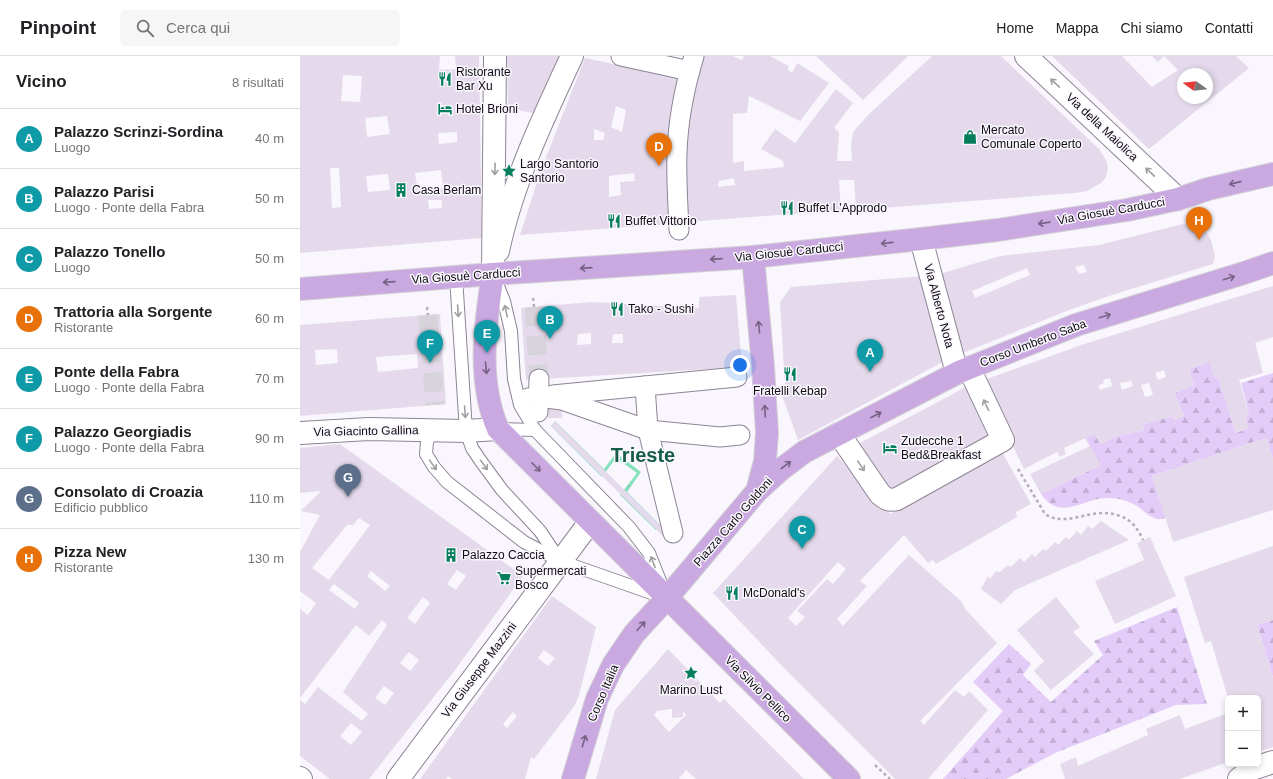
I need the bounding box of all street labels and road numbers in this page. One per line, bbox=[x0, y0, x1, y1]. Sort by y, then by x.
street label: Via della Maiolica bbox=[1063, 90, 1141, 164]
street label: Via Giosuè Carducci bbox=[1056, 195, 1166, 227]
street label: Via Giosuè Carducci bbox=[734, 239, 844, 265]
street label: Via Alberto Nota bbox=[921, 262, 957, 350]
street label: Via Giosuè Carducci bbox=[411, 265, 521, 287]
street label: Corso Umberto Saba bbox=[978, 316, 1088, 370]
street label: Via Giacinto Gallina bbox=[313, 423, 419, 439]
street label: Piazza Carlo Goldoni bbox=[691, 475, 775, 569]
street label: Via Giuseppe Mazzini bbox=[439, 620, 519, 720]
street label: Via Silvio Pellico bbox=[722, 653, 794, 725]
street label: Corso Italia bbox=[585, 662, 621, 724]

